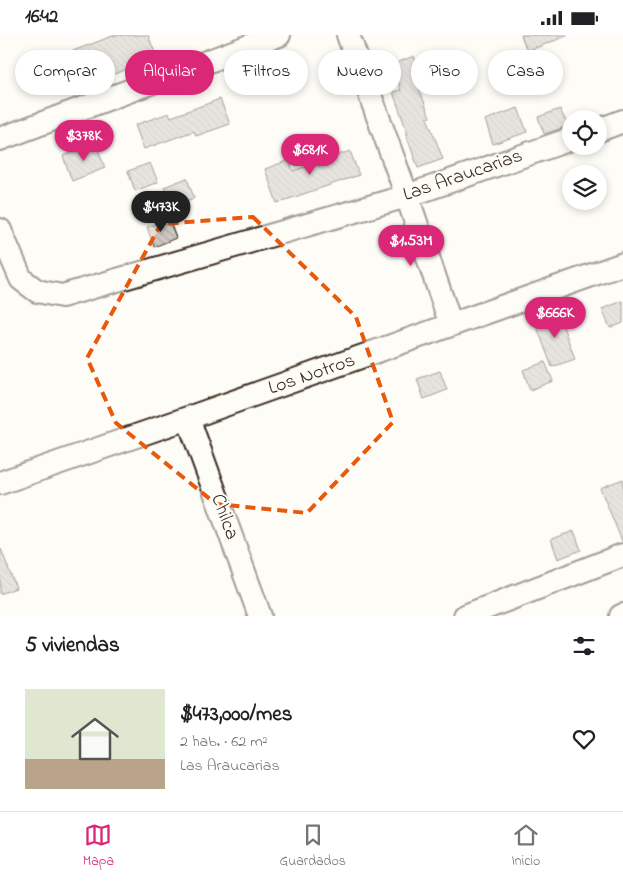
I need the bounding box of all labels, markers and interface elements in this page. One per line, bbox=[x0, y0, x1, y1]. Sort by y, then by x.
text: 16:42 bbox=[25, 4, 58, 31]
chip: Comprar bbox=[15, 50, 115, 95]
chip: Alquilar bbox=[125, 50, 214, 95]
chip: Filtros bbox=[224, 50, 308, 95]
chip: Nuevo bbox=[318, 50, 401, 95]
chip: Piso bbox=[411, 50, 478, 95]
chip: Casa bbox=[488, 50, 563, 95]
map controls bbox=[562, 110, 607, 210]
button: locate bbox=[562, 110, 607, 155]
pin: $378K bbox=[49, 119, 119, 162]
text: $378K bbox=[66, 124, 102, 148]
pin: $681K bbox=[275, 133, 345, 176]
text: $681K bbox=[292, 138, 328, 162]
street label: Las Araucarias bbox=[399, 142, 527, 210]
button: layers bbox=[562, 165, 607, 210]
pin: $473K bbox=[126, 191, 196, 233]
text: $473K bbox=[142, 195, 180, 219]
pin: $1.53M bbox=[370, 225, 452, 267]
text: $1.53M bbox=[389, 229, 433, 253]
pin: $666K bbox=[520, 297, 590, 339]
text: $666K bbox=[536, 301, 574, 325]
street label: Los Notros bbox=[265, 347, 359, 403]
street label: Chilca bbox=[202, 490, 246, 544]
text: 5 viviendas bbox=[25, 631, 120, 661]
icon: filters bbox=[570, 632, 598, 660]
text: $473,000/mes bbox=[180, 700, 292, 730]
icon: home bbox=[65, 709, 125, 769]
icon: heart bbox=[570, 725, 598, 753]
text: 2 hab. · 62 m² bbox=[180, 730, 267, 754]
text: Las Araucarias bbox=[180, 754, 280, 778]
tab: Mapa bbox=[83, 821, 114, 872]
tab: Guardados bbox=[280, 821, 346, 872]
tab: Inicio bbox=[511, 821, 540, 872]

